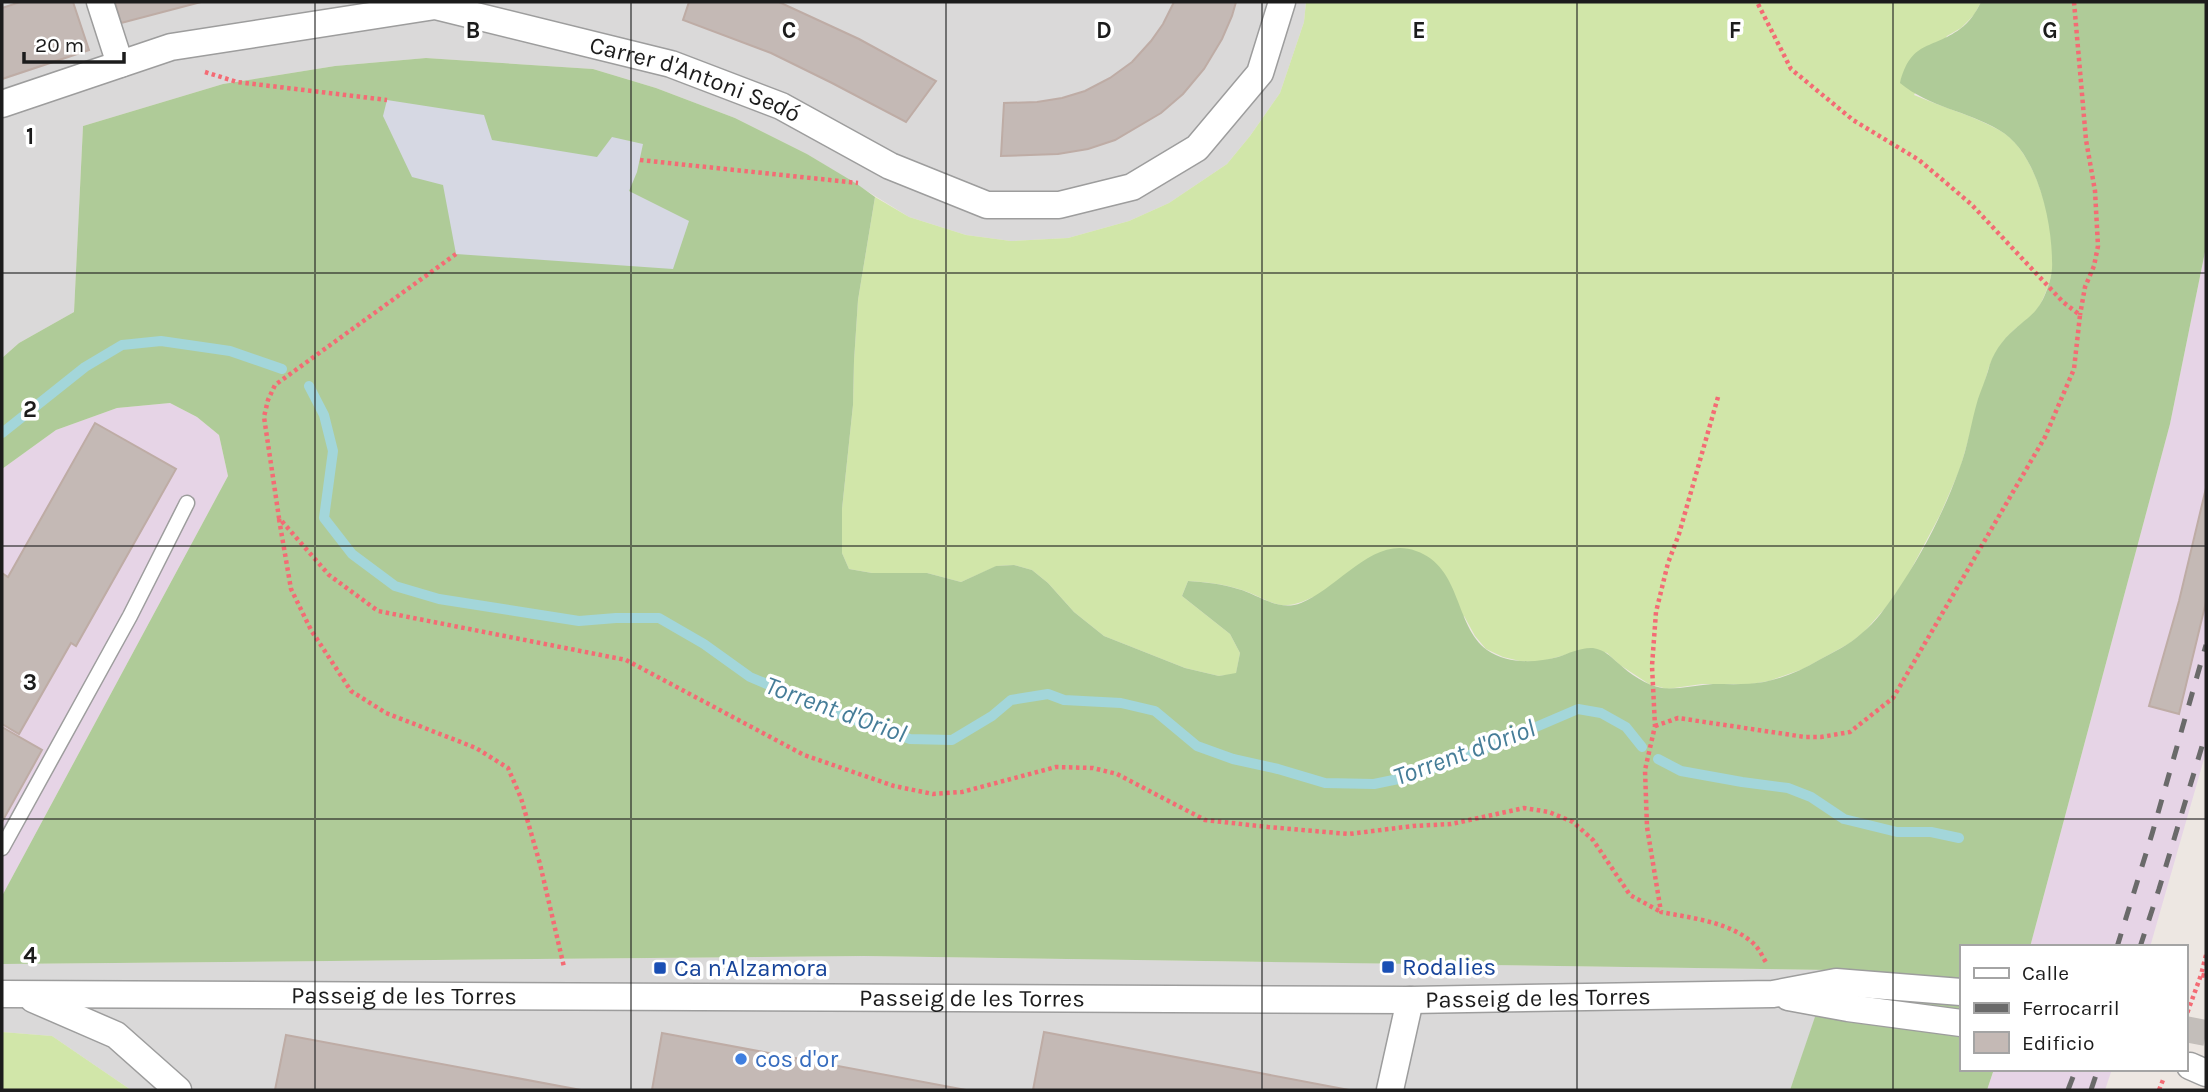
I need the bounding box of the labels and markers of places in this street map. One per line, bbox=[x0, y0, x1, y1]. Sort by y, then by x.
place label: Rodalies bbox=[1402, 953, 1496, 981]
place label: Ca n'Alzamora bbox=[674, 954, 828, 982]
marker: Rodalies bbox=[1380, 959, 1396, 975]
marker: Ca n'Alzamora bbox=[652, 960, 668, 976]
place label: cos d'or bbox=[755, 1045, 838, 1073]
marker: cos d'or bbox=[733, 1051, 749, 1067]

